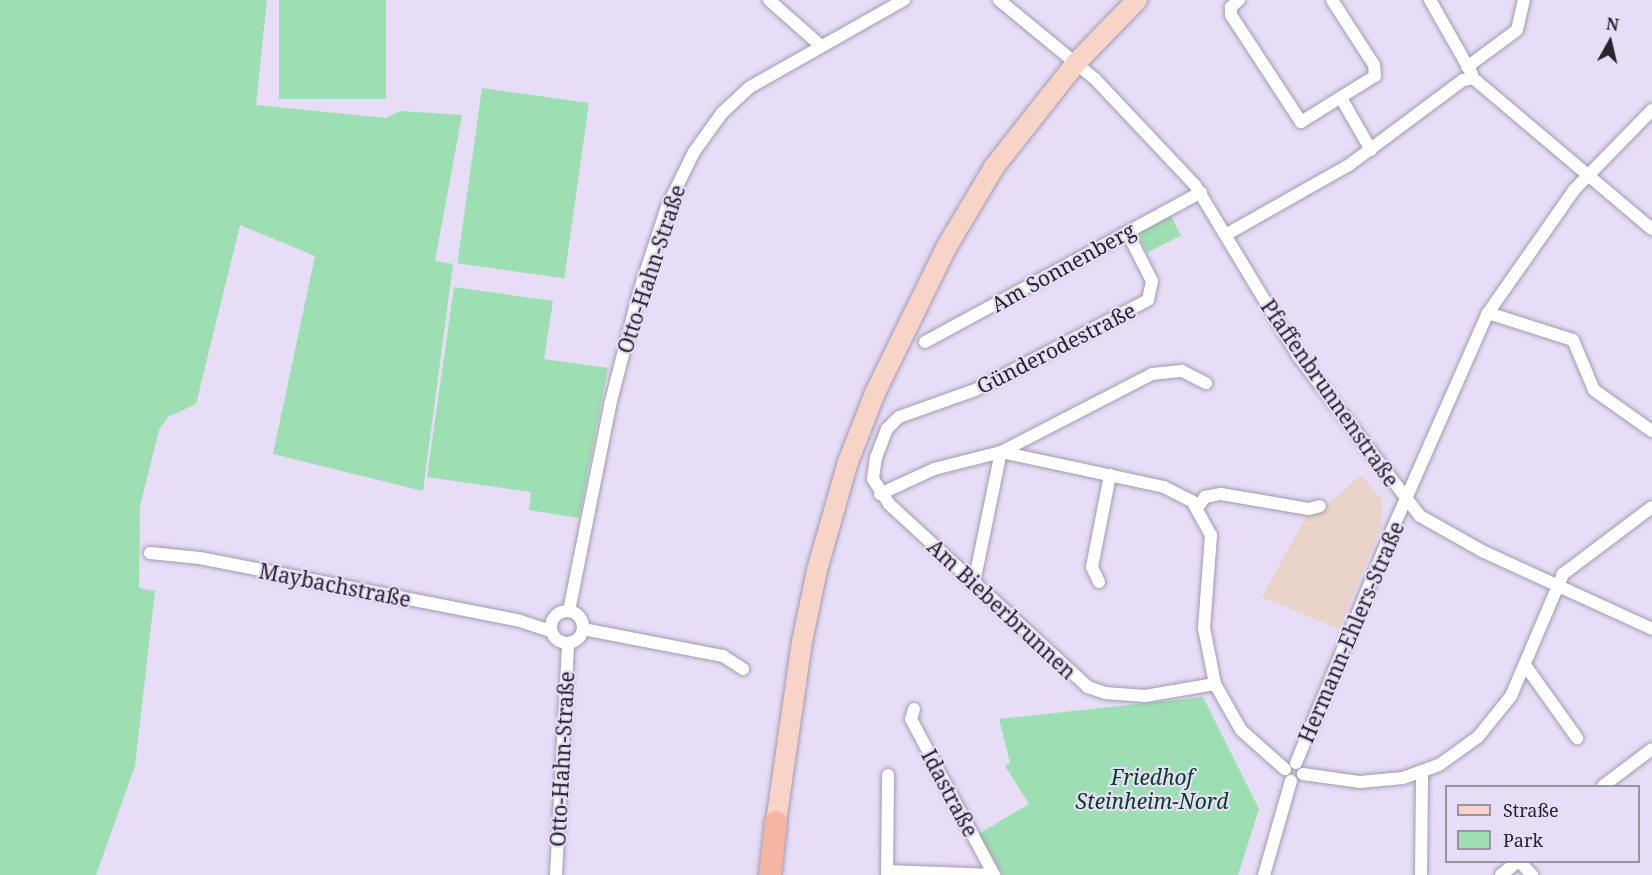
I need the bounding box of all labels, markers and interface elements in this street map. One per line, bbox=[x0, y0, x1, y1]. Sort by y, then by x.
north arrow bbox=[1580, 12, 1640, 72]
text: N bbox=[1605, 12, 1620, 36]
street label: Otto-Hahn-Straße bbox=[612, 182, 690, 356]
street label: Am Sonnenberg bbox=[987, 217, 1139, 317]
street label: Pfaffenbrunnenstraße bbox=[1256, 294, 1404, 492]
street label: Günderodestraße bbox=[972, 297, 1140, 399]
street label: Hermann-Ehlers-Straße bbox=[1293, 518, 1409, 746]
street label: Am Bieberbrunnen bbox=[923, 534, 1081, 684]
street label: Maybachstraße bbox=[257, 558, 413, 612]
street label: Otto-Hahn-Straße bbox=[545, 671, 579, 847]
street label: Idastraße bbox=[916, 745, 984, 841]
park label: Friedhof Steinheim-Nord bbox=[1076, 764, 1228, 814]
legend bbox=[1445, 785, 1640, 863]
text: Straße bbox=[1503, 798, 1559, 822]
text: Park bbox=[1503, 828, 1543, 852]

